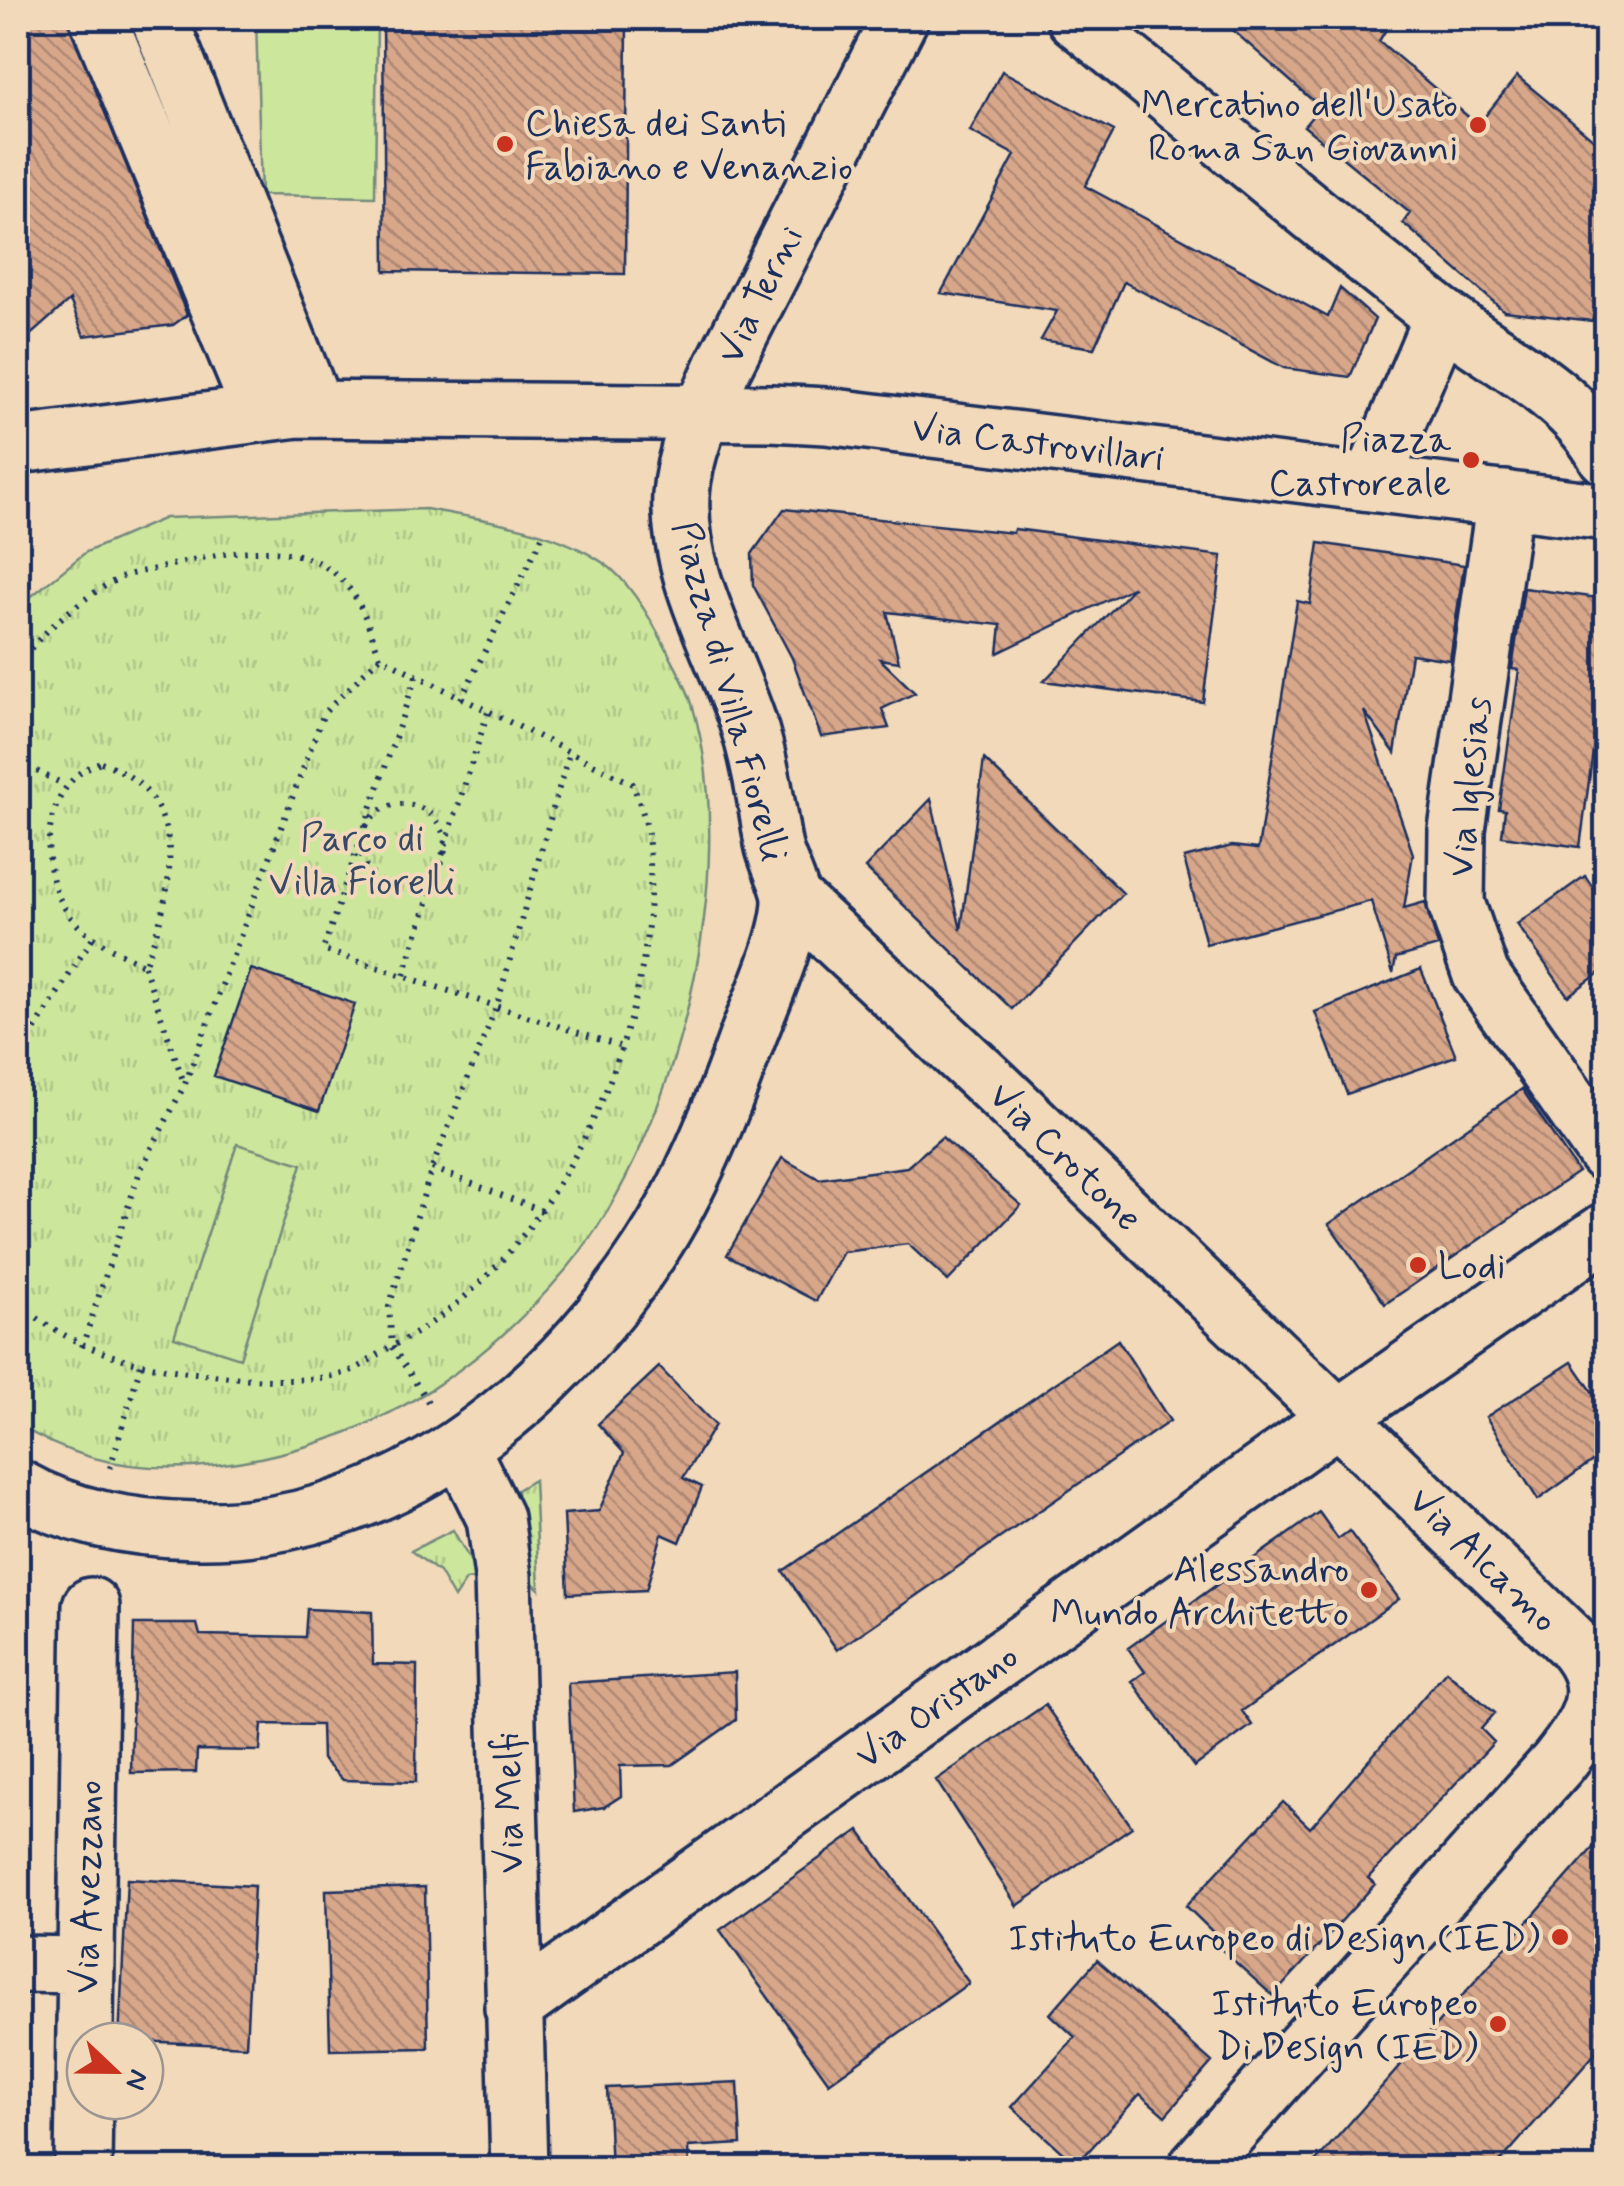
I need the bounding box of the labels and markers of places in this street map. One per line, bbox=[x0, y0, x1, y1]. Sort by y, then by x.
place label: Mercatino dell'Usato Roma San Giovanni bbox=[1141, 81, 1458, 174]
place label: Chiesa dei Santi Fabiano e Venanzio bbox=[525, 100, 853, 193]
marker: Mercatino dell'Usato Roma San Giovanni bbox=[1467, 114, 1489, 136]
marker: Chiesa dei Santi Fabiano e Venanzio bbox=[494, 133, 516, 155]
place label: Piazza Castroreale bbox=[1269, 416, 1451, 509]
marker: Piazza Castroreale bbox=[1460, 449, 1482, 471]
place label: Lodi bbox=[1438, 1243, 1506, 1292]
marker: Lodi bbox=[1407, 1254, 1429, 1276]
place label: Alessandro Mundo Architetto bbox=[1051, 1546, 1349, 1639]
marker: Alessandro Mundo Architetto bbox=[1358, 1579, 1380, 1601]
place label: Istituto Europeo di Design (IED) bbox=[1008, 1915, 1540, 1964]
marker: Istituto Europeo di Design (IED) bbox=[1549, 1926, 1571, 1948]
place label: Istituto Europeo Di Design (IED) bbox=[1211, 1980, 1478, 2073]
marker: Istituto Europeo Di Design (IED) bbox=[1487, 2013, 1509, 2035]

